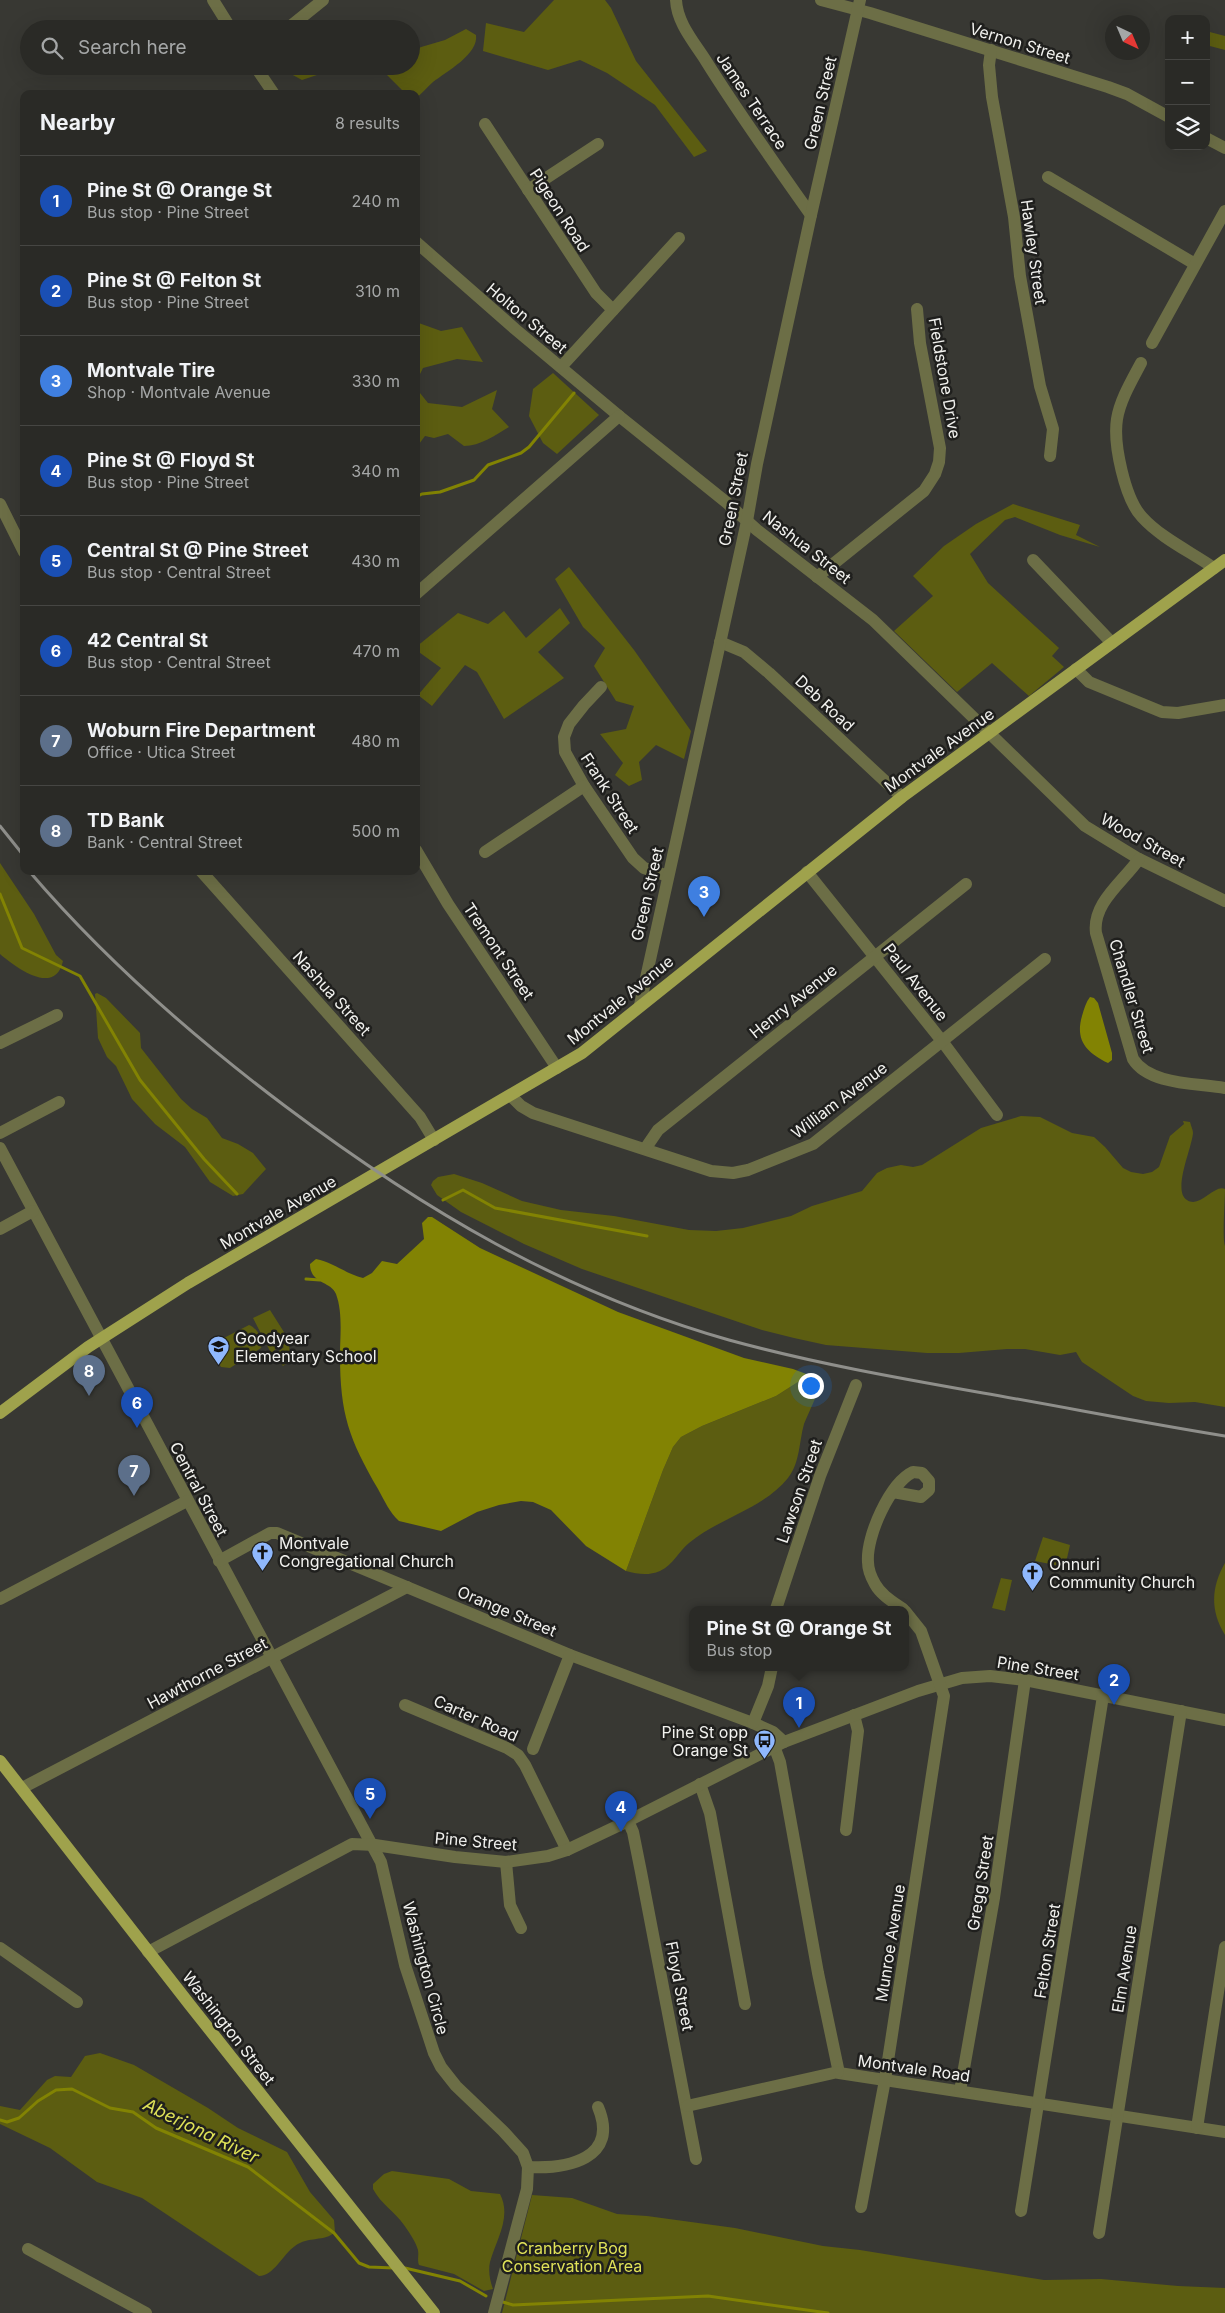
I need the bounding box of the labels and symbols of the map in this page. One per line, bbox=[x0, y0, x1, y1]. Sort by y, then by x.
north arrow bbox=[1105, 15, 1150, 60]
street label: Vernon Street bbox=[967, 18, 1073, 68]
street label: James Terrace bbox=[712, 49, 792, 153]
street label: Green Street bbox=[800, 54, 840, 152]
street label: Pigeon Road bbox=[526, 165, 594, 255]
street label: Hawley Street bbox=[1017, 198, 1051, 306]
street label: Holton Street bbox=[483, 278, 571, 358]
street label: Fieldstone Drive bbox=[925, 316, 965, 440]
street label: Green Street bbox=[714, 450, 752, 548]
street label: Nashua Street bbox=[759, 506, 855, 588]
street label: Deb Road bbox=[791, 671, 859, 735]
street label: Montvale Avenue bbox=[880, 703, 998, 797]
street label: Frank Street bbox=[577, 749, 643, 837]
street label: Wood Street bbox=[1097, 809, 1189, 871]
street label: Green Street bbox=[627, 845, 667, 943]
pin: 3 bbox=[688, 876, 720, 917]
street label: Tremont Street bbox=[459, 899, 539, 1003]
street label: Chandler Street bbox=[1105, 937, 1159, 1055]
street label: Paul Avenue bbox=[879, 939, 953, 1025]
street label: Nashua Street bbox=[289, 947, 375, 1039]
street label: Montvale Avenue bbox=[563, 951, 677, 1049]
street label: Henry Avenue bbox=[745, 960, 841, 1042]
street label: William Avenue bbox=[787, 1057, 891, 1143]
street label: Montvale Avenue bbox=[216, 1171, 340, 1253]
place label: Goodyear Elementary School bbox=[235, 1328, 377, 1366]
school or university icon: Goodyear Elementary School bbox=[207, 1335, 231, 1366]
pin: 8 bbox=[73, 1355, 105, 1396]
your location bbox=[798, 1373, 824, 1399]
pin: 6 bbox=[121, 1387, 153, 1428]
street label: Lawson Street bbox=[772, 1437, 826, 1545]
street label: Central Street bbox=[166, 1438, 232, 1540]
pin: 7 bbox=[118, 1455, 150, 1496]
place label: Montvale Congregational Church bbox=[279, 1533, 454, 1571]
church icon: Montvale Congregational Church bbox=[251, 1540, 275, 1571]
place label: Onnuri Community Church bbox=[1049, 1554, 1195, 1592]
church icon: Onnuri Community Church bbox=[1021, 1561, 1045, 1592]
street label: Orange Street bbox=[455, 1581, 559, 1641]
street label: Hawthorne Street bbox=[144, 1633, 270, 1713]
street label: Pine Street bbox=[996, 1652, 1080, 1684]
pin: 2 bbox=[1098, 1664, 1130, 1705]
pin: 1 bbox=[783, 1687, 815, 1728]
street label: Carter Road bbox=[431, 1690, 521, 1746]
place label: Pine St opp Orange St bbox=[661, 1722, 748, 1760]
bus stop icon: Pine St opp Orange St bbox=[752, 1729, 776, 1760]
pin: 5 bbox=[354, 1778, 386, 1819]
pin: 4 bbox=[605, 1791, 637, 1832]
street label: Pine Street bbox=[434, 1827, 518, 1855]
street label: Gregg Street bbox=[963, 1834, 997, 1932]
street label: Munroe Avenue bbox=[871, 1883, 909, 2003]
street label: Washington Circle bbox=[399, 1899, 453, 2037]
street label: Felton Street bbox=[1030, 1902, 1064, 2000]
street label: Elm Avenue bbox=[1107, 1924, 1141, 2014]
street label: Floyd Street bbox=[662, 1940, 698, 2032]
street label: Washington Street bbox=[178, 1967, 280, 2089]
street label: Montvale Road bbox=[857, 2050, 971, 2086]
water label: Aberjona River bbox=[139, 2093, 263, 2168]
park label: Cranberry Bog Conservation Area bbox=[502, 2238, 642, 2276]

